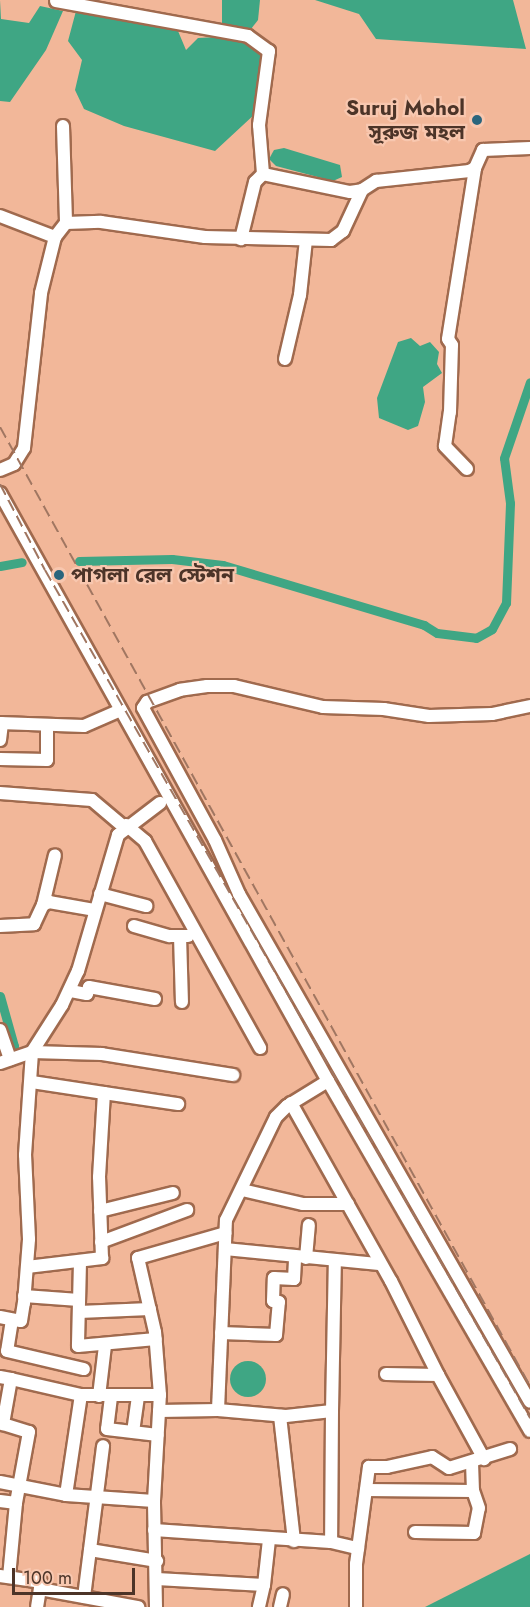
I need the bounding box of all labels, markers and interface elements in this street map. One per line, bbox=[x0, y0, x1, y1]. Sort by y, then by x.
place label: Suruj Mohol সূরুজ মহল bbox=[346, 95, 465, 145]
marker: Suruj Mohol সূরুজ মহল bbox=[470, 113, 484, 127]
place label: পাগলা রেল স্টেশন bbox=[71, 562, 234, 588]
marker: পাগলা রেল স্টেশন bbox=[52, 568, 66, 582]
scale bar bbox=[15, 1556, 138, 1594]
text: 100 m bbox=[23, 1565, 72, 1591]

